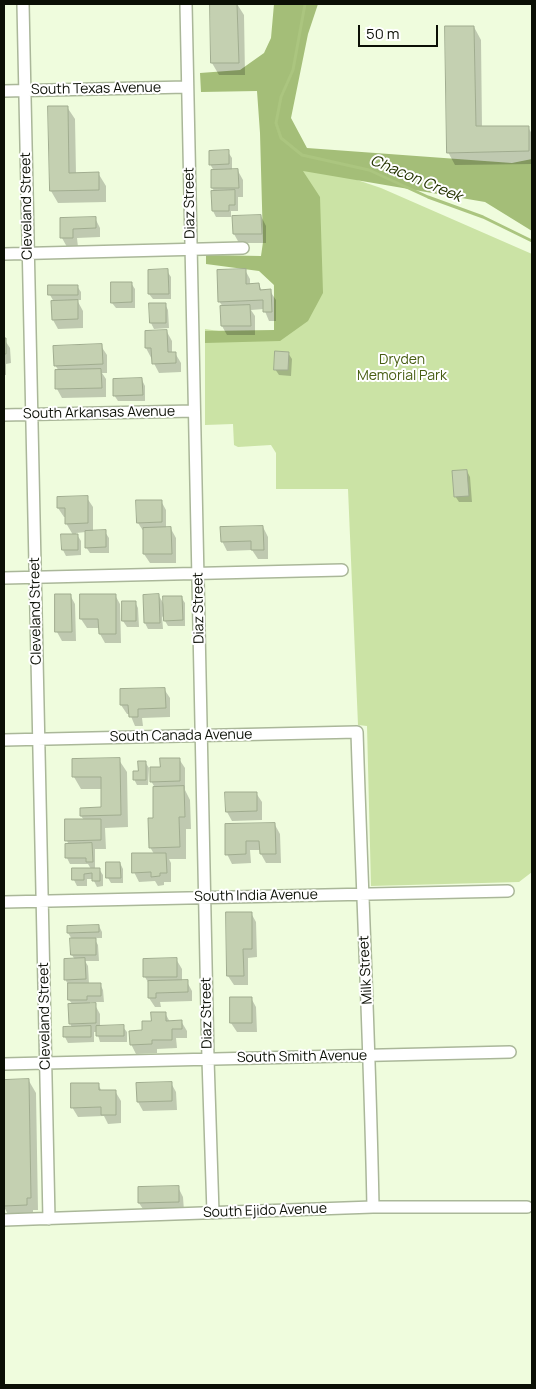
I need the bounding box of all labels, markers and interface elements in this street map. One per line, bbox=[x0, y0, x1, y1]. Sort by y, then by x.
scale bar bbox=[361, 15, 441, 47]
text: 50 m bbox=[366, 23, 400, 44]
street label: South Texas Avenue bbox=[31, 79, 161, 99]
street label: Cleveland Street bbox=[18, 152, 36, 260]
water label: Chacon Creek bbox=[367, 152, 465, 206]
street label: Diaz Street bbox=[181, 167, 199, 239]
park label: Dryden Memorial Park bbox=[357, 352, 447, 384]
street label: South Arkansas Avenue bbox=[23, 403, 175, 423]
street label: Cleveland Street bbox=[27, 557, 45, 665]
street label: Diaz Street bbox=[190, 572, 208, 644]
street label: South Canada Avenue bbox=[110, 726, 252, 746]
street label: South India Avenue bbox=[194, 887, 318, 905]
street label: Milk Street bbox=[356, 935, 376, 1005]
street label: Cleveland Street bbox=[36, 962, 54, 1070]
street label: Diaz Street bbox=[198, 977, 216, 1049]
street label: South Smith Avenue bbox=[237, 1047, 367, 1067]
street label: South Ejido Avenue bbox=[203, 1200, 327, 1222]

